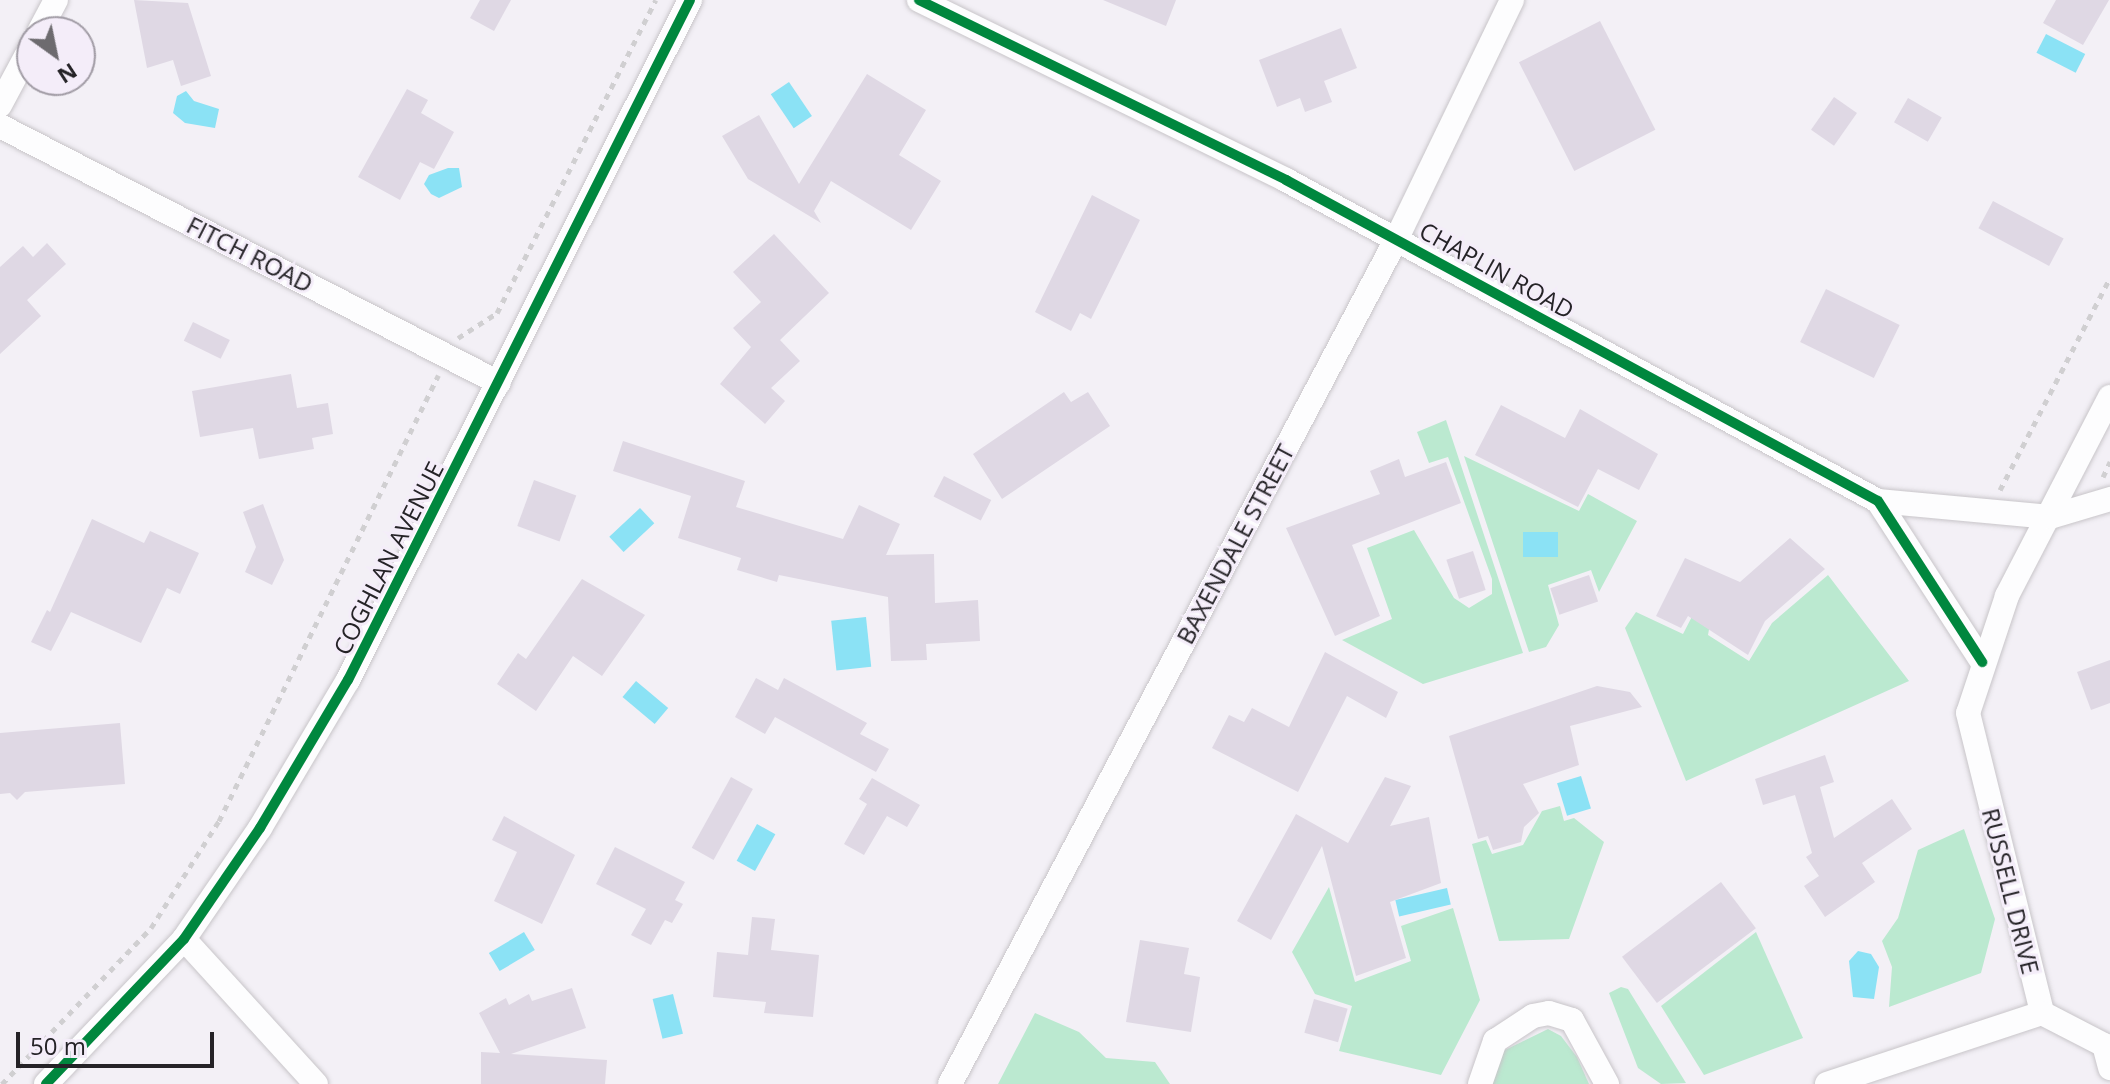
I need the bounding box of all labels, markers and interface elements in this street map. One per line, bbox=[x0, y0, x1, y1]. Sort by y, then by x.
north arrow bbox=[16, 16, 96, 96]
text: N bbox=[52, 57, 84, 92]
street label: FITCH ROAD bbox=[182, 210, 318, 298]
street label: CHAPLIN ROAD bbox=[1415, 216, 1579, 324]
street label: BAXENDALE STREET bbox=[1170, 439, 1300, 649]
street label: COGHLAN AVENUE bbox=[327, 457, 449, 659]
street label: RUSSELL DRIVE bbox=[1976, 805, 2046, 977]
scale bar bbox=[20, 1016, 218, 1066]
text: 50 m bbox=[30, 1029, 86, 1062]

